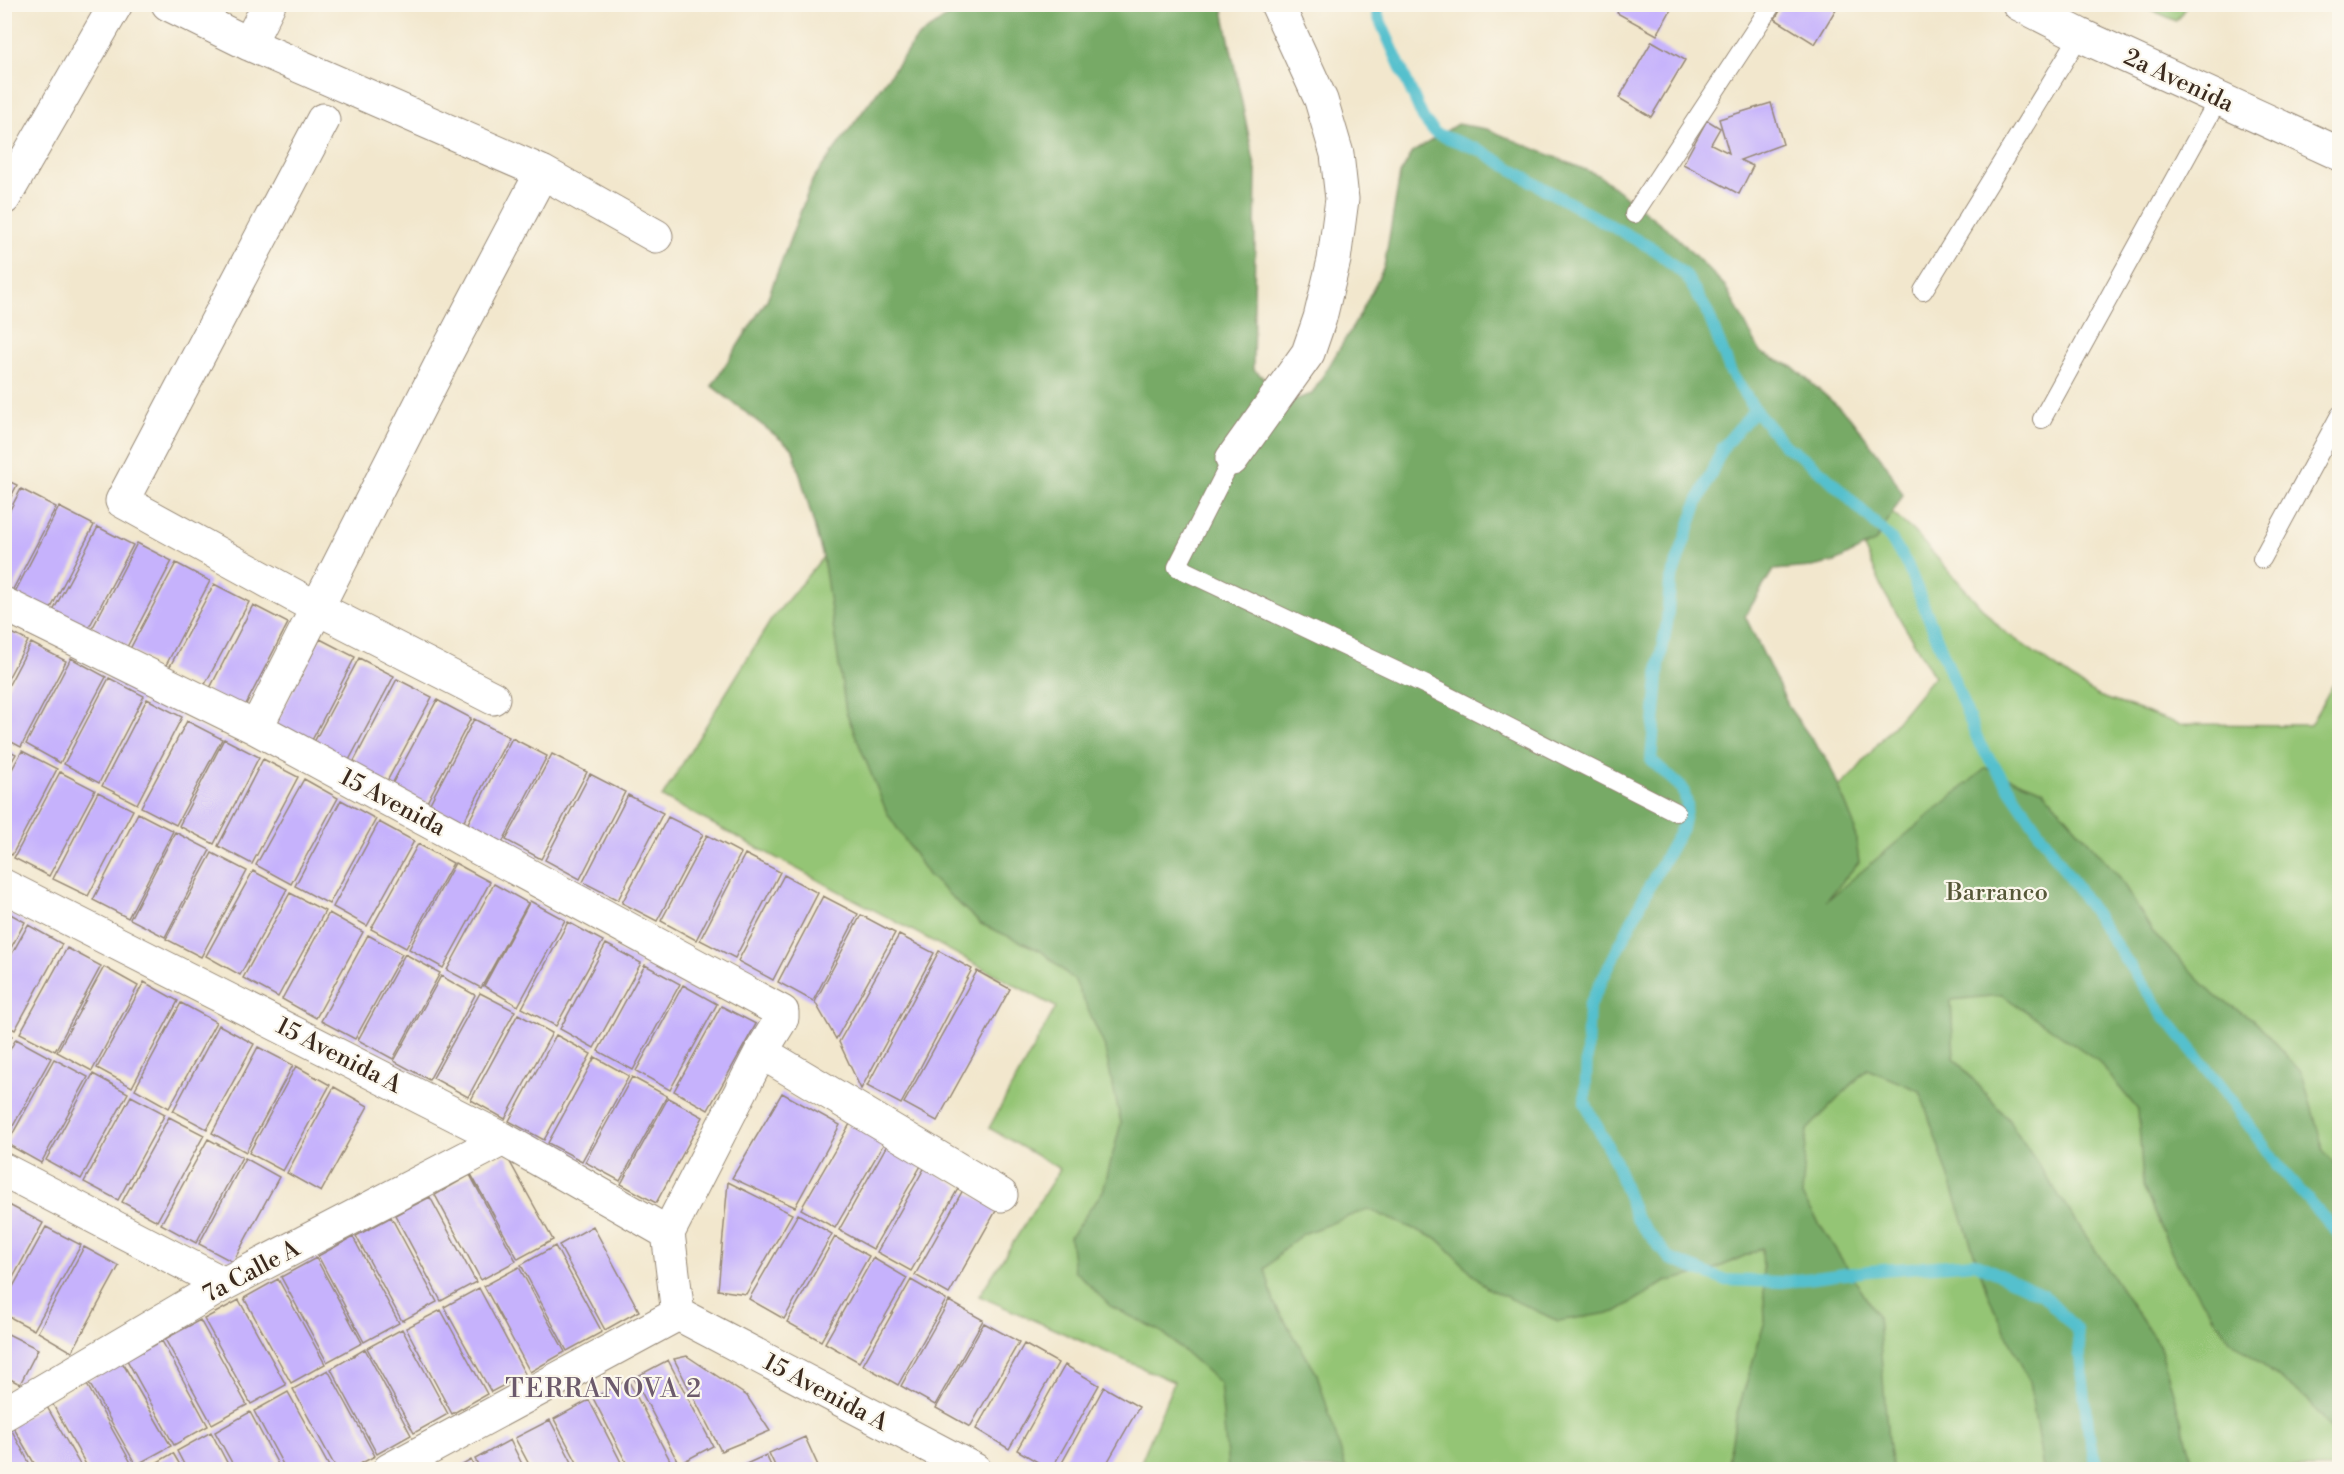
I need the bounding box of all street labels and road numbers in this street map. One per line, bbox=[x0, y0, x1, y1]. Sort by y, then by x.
street label: 2a Avenida bbox=[2119, 42, 2239, 120]
street label: 15 Avenida bbox=[334, 763, 451, 844]
street label: 15 Avenida A bbox=[271, 1011, 407, 1101]
street label: 7a Calle A bbox=[198, 1234, 306, 1310]
street label: 15 Avenida A bbox=[758, 1347, 893, 1439]

